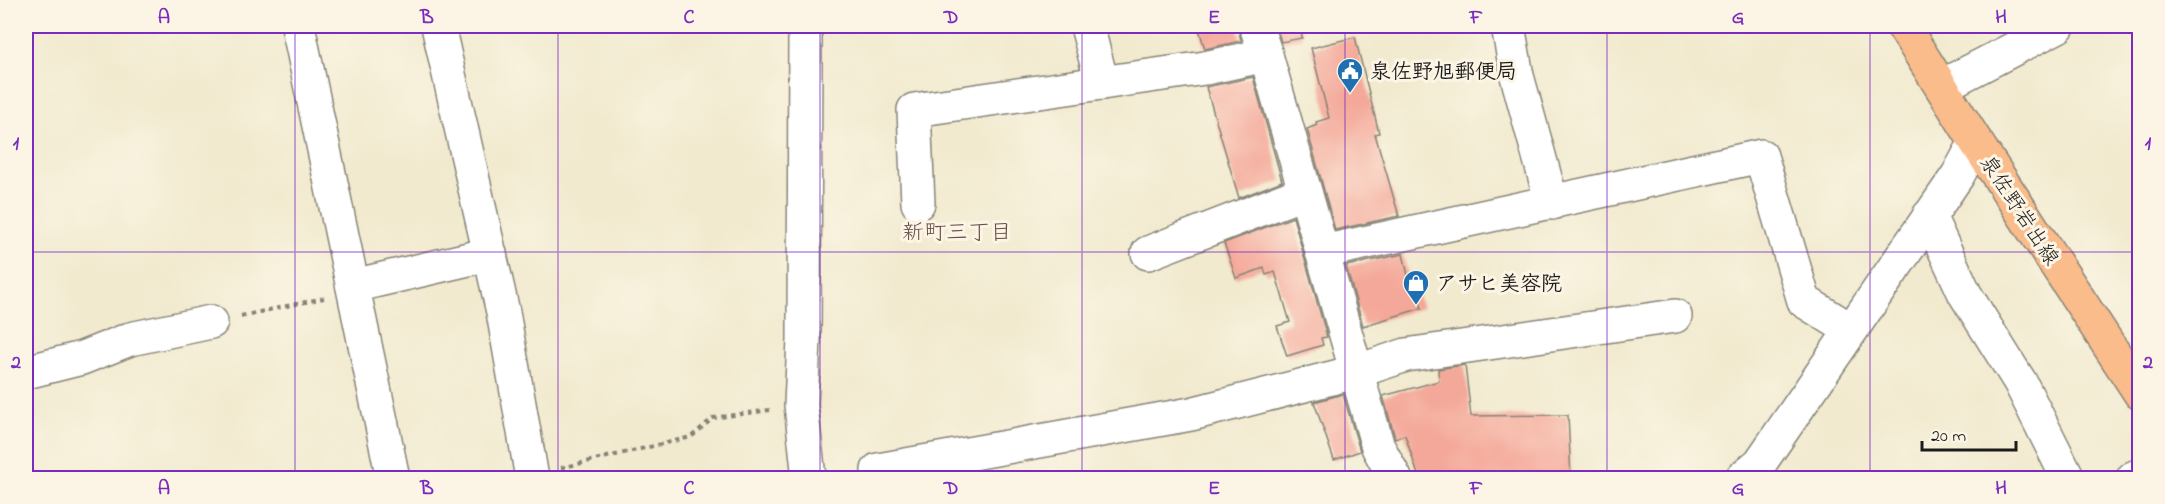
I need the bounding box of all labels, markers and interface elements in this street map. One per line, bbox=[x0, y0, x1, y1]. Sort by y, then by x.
text: A bbox=[158, 4, 170, 33]
text: B bbox=[419, 4, 434, 33]
text: C bbox=[684, 4, 695, 33]
text: D bbox=[943, 4, 958, 33]
text: E bbox=[1208, 4, 1220, 33]
text: F bbox=[1469, 4, 1483, 33]
text: G bbox=[1732, 4, 1745, 33]
text: H bbox=[1995, 4, 2007, 33]
public building icon: 泉佐野旭郵便局 bbox=[1335, 56, 1365, 94]
place label: 泉佐野旭郵便局 bbox=[1370, 58, 1517, 88]
text: 1 bbox=[13, 130, 20, 159]
text: 1 bbox=[2145, 130, 2152, 159]
street label: 泉佐野岩出線 bbox=[1971, 150, 2065, 272]
district label: 新町三丁目 bbox=[902, 218, 1012, 250]
shop icon: アサヒ美容院 bbox=[1401, 268, 1431, 306]
place label: アサヒ美容院 bbox=[1436, 270, 1562, 300]
text: 2 bbox=[10, 349, 21, 378]
text: 2 bbox=[2142, 349, 2153, 378]
scale bar bbox=[1922, 414, 2016, 452]
text: 20 m bbox=[1931, 424, 1966, 450]
text: A bbox=[158, 475, 170, 504]
text: B bbox=[419, 475, 434, 504]
text: C bbox=[684, 475, 695, 504]
text: D bbox=[943, 475, 958, 504]
text: E bbox=[1208, 475, 1220, 504]
text: F bbox=[1469, 475, 1483, 504]
text: G bbox=[1732, 475, 1745, 504]
text: H bbox=[1995, 475, 2007, 504]

